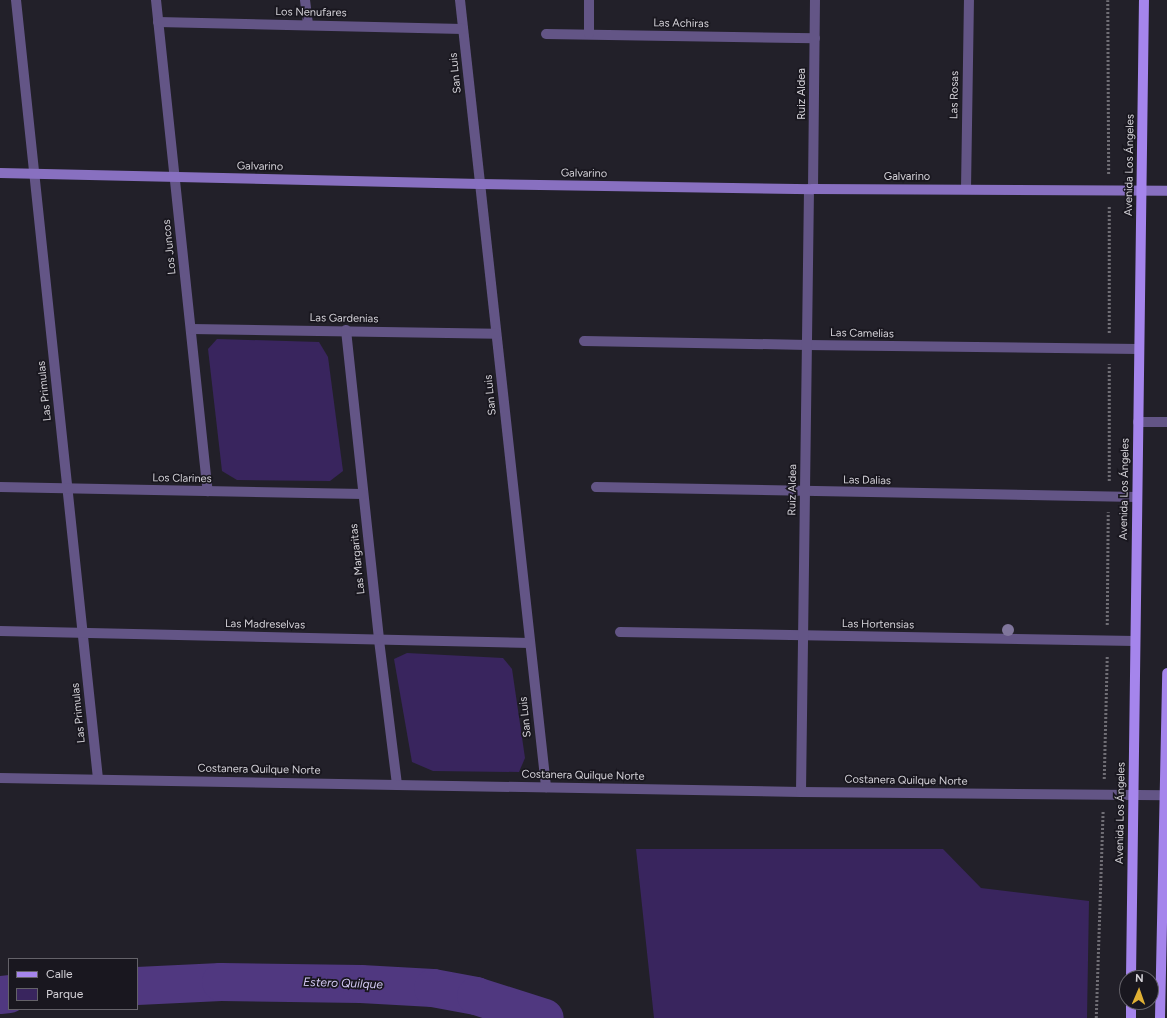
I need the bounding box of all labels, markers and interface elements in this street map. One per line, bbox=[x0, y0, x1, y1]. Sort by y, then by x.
street label: Los Nenufares bbox=[275, 6, 347, 20]
street label: Las Achiras bbox=[653, 17, 709, 31]
street label: San Luis bbox=[447, 52, 465, 94]
street label: Ruiz Aldea bbox=[795, 68, 809, 120]
street label: Las Rosas bbox=[948, 71, 962, 119]
street label: Avenida Los Ángeles bbox=[1123, 114, 1137, 216]
street label: Galvarino bbox=[237, 160, 283, 174]
street label: Galvarino bbox=[561, 167, 607, 181]
street label: Galvarino bbox=[884, 170, 930, 184]
street label: Los Juncos bbox=[161, 219, 179, 275]
street label: Las Gardenias bbox=[310, 312, 378, 326]
street label: Las Camelias bbox=[830, 327, 894, 341]
street label: Las Primulas bbox=[35, 360, 55, 422]
street label: San Luis bbox=[482, 374, 500, 416]
street label: Avenida Los Ángeles bbox=[1118, 438, 1132, 540]
street label: Ruiz Aldea bbox=[786, 464, 800, 516]
street label: Los Clarines bbox=[152, 472, 212, 486]
street label: Las Dalias bbox=[843, 474, 891, 488]
street label: Las Margaritas bbox=[348, 523, 368, 595]
street label: Las Madreselvas bbox=[225, 618, 305, 632]
street label: Las Hortensias bbox=[842, 618, 914, 632]
street label: Las Primulas bbox=[69, 682, 89, 744]
street label: San Luis bbox=[517, 696, 535, 738]
street label: Costanera Quilque Norte bbox=[197, 762, 321, 778]
street label: Avenida Los Ángeles bbox=[1114, 762, 1128, 864]
street label: Costanera Quilque Norte bbox=[521, 768, 645, 784]
street label: Costanera Quilque Norte bbox=[844, 773, 968, 789]
legend bbox=[8, 958, 138, 1010]
text: Calle bbox=[46, 967, 73, 981]
north arrow bbox=[1119, 970, 1159, 1010]
text: N bbox=[1135, 972, 1144, 985]
water label: Estero Quilque bbox=[303, 975, 383, 993]
text: Parque bbox=[46, 987, 83, 1001]

